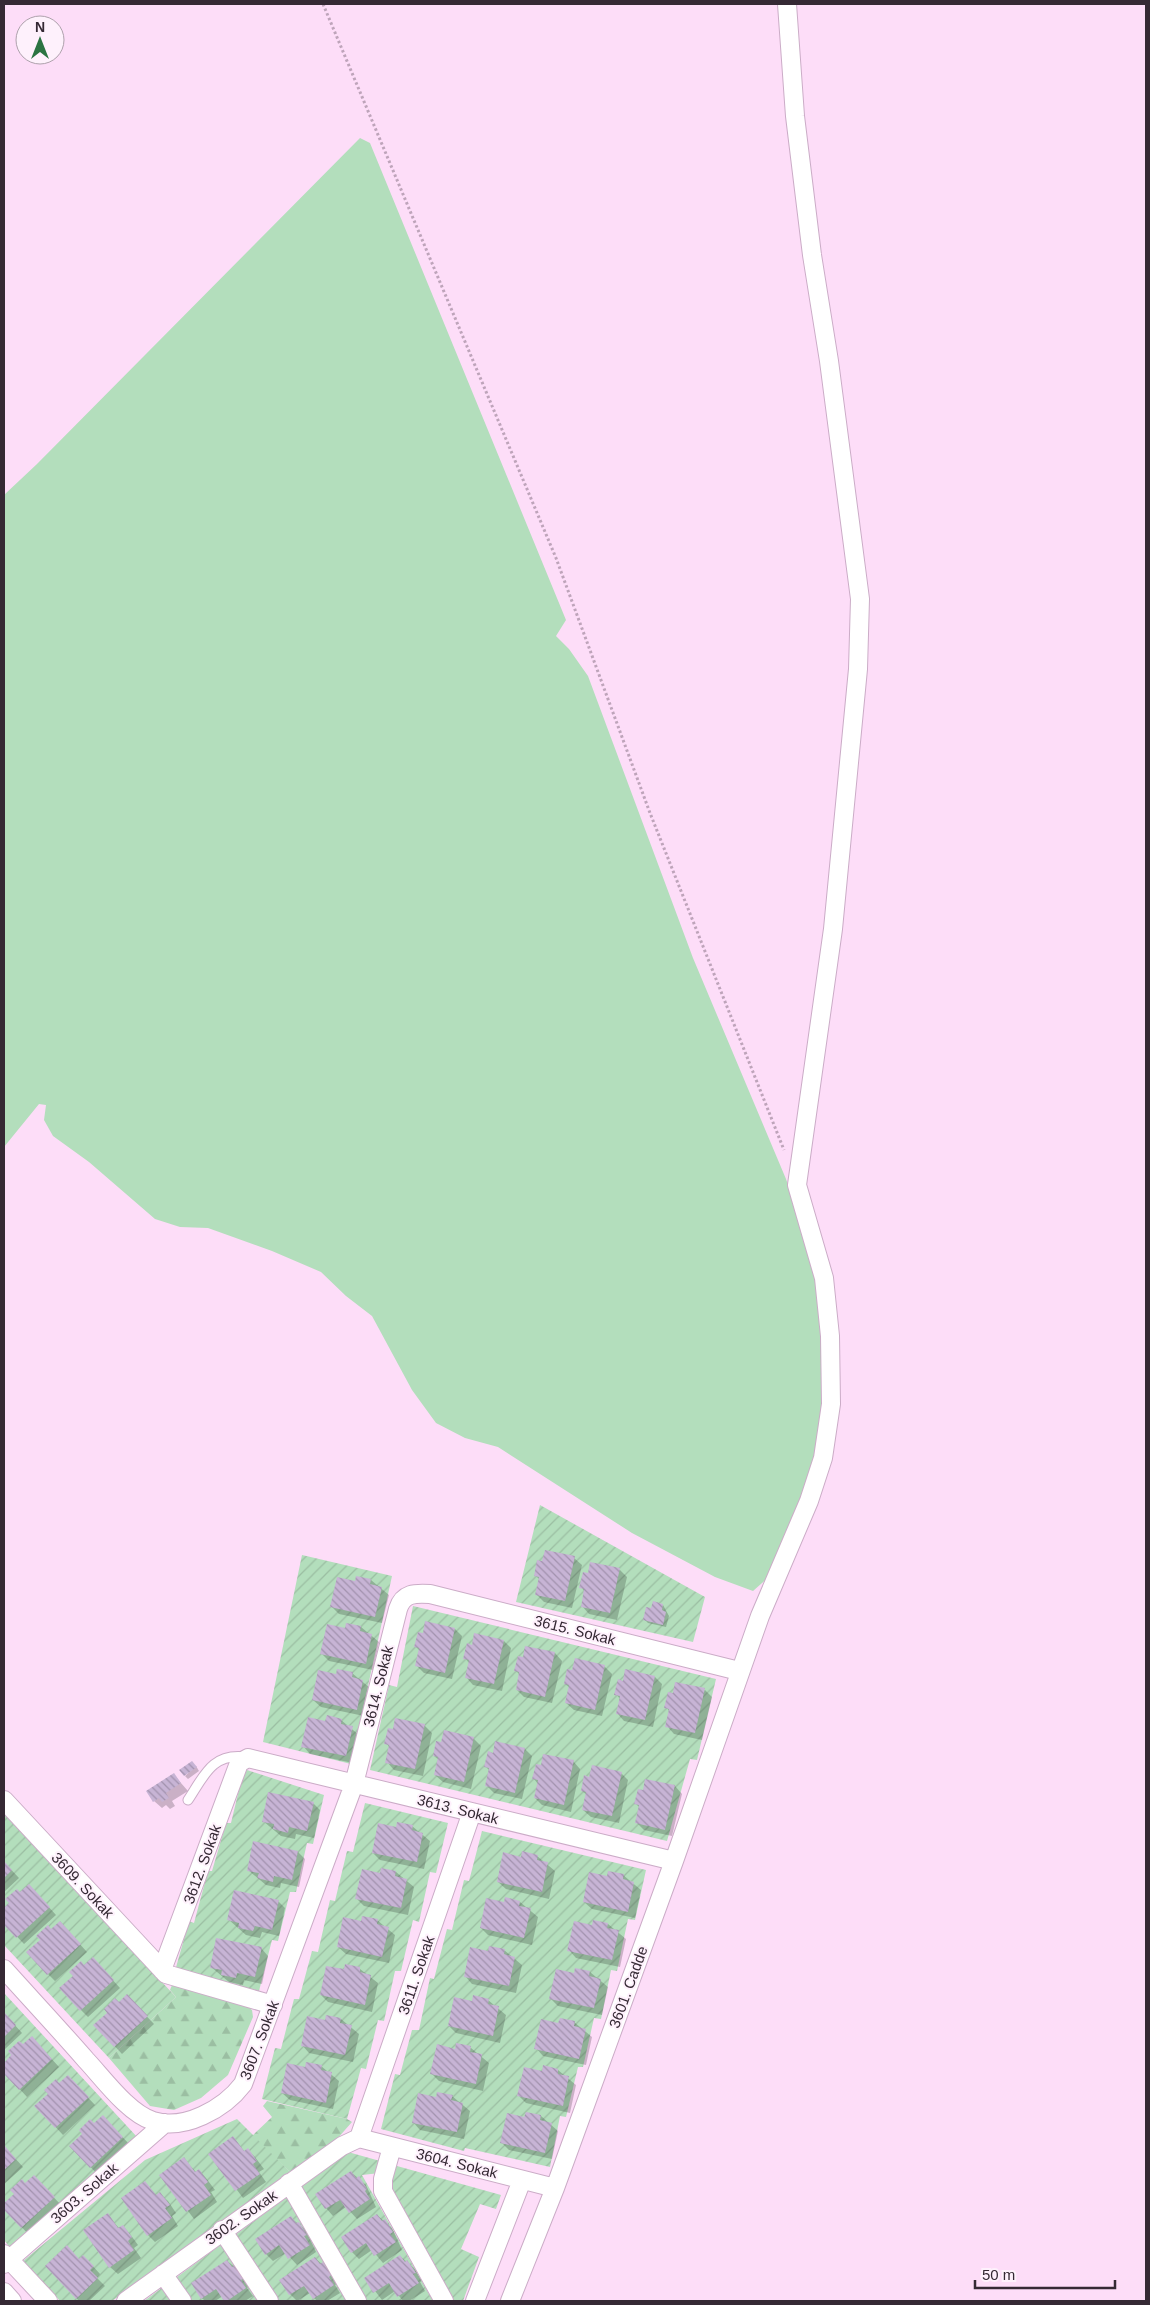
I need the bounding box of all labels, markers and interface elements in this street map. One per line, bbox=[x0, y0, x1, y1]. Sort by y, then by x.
north arrow bbox=[15, 15, 65, 65]
text: N bbox=[35, 19, 45, 35]
street label: 3615. Sokak bbox=[532, 1612, 618, 1648]
street label: 3614. Sokak bbox=[360, 1643, 396, 1729]
street label: 3613. Sokak bbox=[415, 1791, 501, 1827]
street label: 3612. Sokak bbox=[180, 1821, 224, 1906]
street label: 3609. Sokak bbox=[48, 1849, 118, 1922]
street label: 3611. Sokak bbox=[395, 1933, 438, 2017]
street label: 3601. Cadde bbox=[605, 1944, 651, 2030]
street label: 3607. Sokak bbox=[236, 1998, 282, 2082]
street label: 3604. Sokak bbox=[414, 2145, 500, 2181]
street label: 3603. Sokak bbox=[47, 2159, 121, 2227]
street label: 3602. Sokak bbox=[202, 2186, 280, 2248]
scale bar bbox=[975, 2258, 1115, 2290]
text: 50 m bbox=[982, 2266, 1015, 2283]

